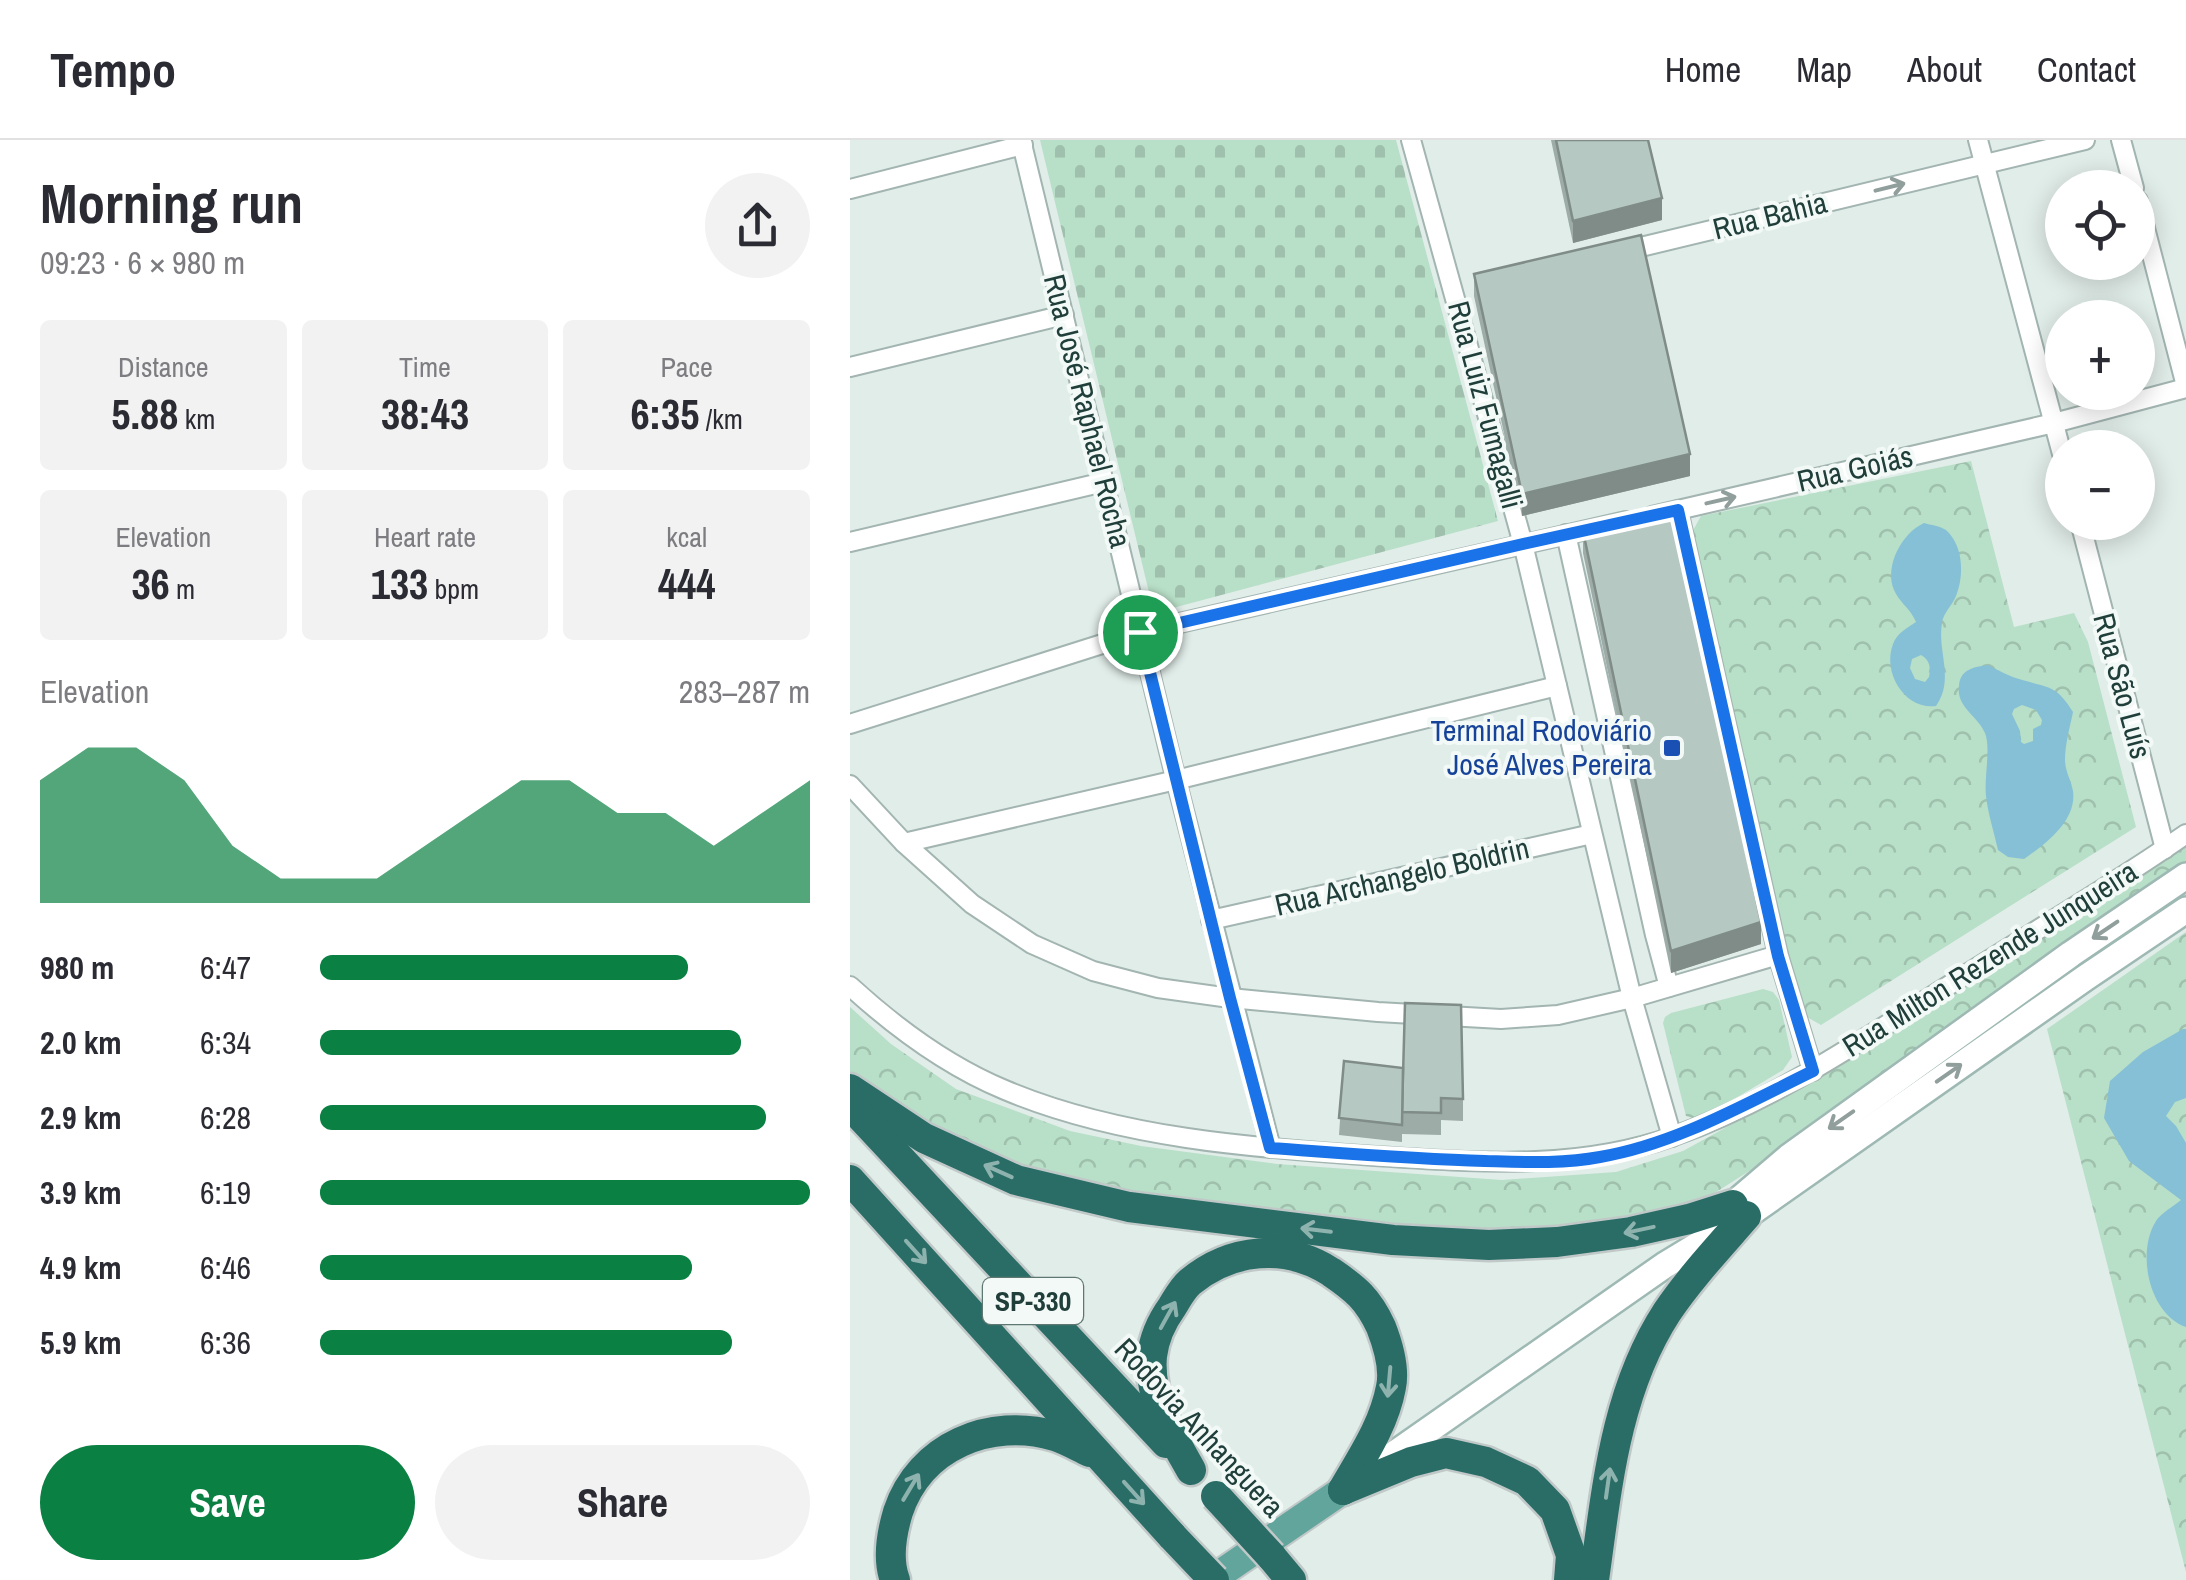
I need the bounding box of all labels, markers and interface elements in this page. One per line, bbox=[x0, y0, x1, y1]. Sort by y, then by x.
text: Tempo bbox=[50, 37, 176, 102]
text: Home bbox=[1665, 46, 1741, 93]
text: Map bbox=[1796, 46, 1852, 93]
text: About bbox=[1907, 46, 1982, 93]
text: Contact bbox=[2037, 46, 2136, 93]
text: Morning run bbox=[40, 166, 303, 240]
map controls bbox=[2045, 170, 2155, 540]
button: locate bbox=[2045, 170, 2155, 280]
button: share bbox=[705, 173, 810, 278]
one-way arrow bbox=[1873, 177, 1905, 195]
street label: Rua Bahia bbox=[1709, 181, 1831, 248]
text: 09:23 · 6 × 980 m bbox=[40, 241, 245, 284]
street label: Rua José Raphael Rocha bbox=[1035, 270, 1141, 552]
street label: Rua Luiz Fumagalli bbox=[1439, 297, 1533, 513]
button: + bbox=[2045, 300, 2155, 410]
text: Distance bbox=[118, 348, 209, 386]
text: Time bbox=[399, 348, 451, 386]
text: Pace bbox=[660, 348, 713, 386]
text: 5.88 bbox=[111, 386, 178, 442]
text: 38:43 bbox=[381, 386, 469, 442]
text: 6:35 bbox=[631, 386, 699, 442]
text: km bbox=[178, 400, 215, 438]
text: /km bbox=[699, 400, 743, 438]
button: − bbox=[2045, 430, 2155, 540]
street label: Rua Goiás bbox=[1793, 435, 1917, 501]
one-way arrow bbox=[1704, 490, 1736, 509]
text: Elevation bbox=[115, 518, 211, 556]
text: Heart rate bbox=[374, 518, 476, 556]
text: kcal bbox=[666, 518, 707, 556]
text: 36 bbox=[131, 556, 170, 612]
text: 133 bbox=[371, 556, 428, 612]
text: 444 bbox=[658, 556, 715, 612]
text: m bbox=[170, 570, 195, 608]
text: bpm bbox=[428, 570, 479, 608]
pin bbox=[1098, 590, 1183, 675]
icon: arrive bbox=[1113, 605, 1168, 660]
street label: Rua São Luís bbox=[2084, 609, 2162, 763]
text: Elevation bbox=[40, 670, 149, 713]
text: 283–287 m bbox=[679, 670, 810, 713]
place label: Terminal Rodoviário José Alves Pereira bbox=[1431, 710, 1652, 784]
marker: Terminal Rodoviário José Alves Pereira bbox=[1661, 737, 1683, 759]
street label: Rua Archangelo Boldrin bbox=[1271, 827, 1533, 925]
street label: Rua Milton Rezende Junqueira bbox=[1834, 851, 2145, 1065]
one-way arrow bbox=[2092, 920, 2120, 941]
text: 980 m bbox=[40, 946, 114, 989]
text: 6:47 bbox=[200, 946, 251, 989]
text: 2.0 km bbox=[40, 1021, 122, 1064]
text: 6:34 bbox=[200, 1021, 251, 1064]
one-way arrow bbox=[1934, 1063, 1962, 1084]
text: 2.9 km bbox=[40, 1096, 122, 1139]
text: 6:28 bbox=[200, 1096, 251, 1139]
one-way arrow bbox=[1828, 1109, 1856, 1130]
one-way arrow bbox=[984, 1161, 1014, 1180]
text: 3.9 km bbox=[40, 1171, 122, 1214]
text: 6:19 bbox=[200, 1171, 251, 1214]
one-way arrow bbox=[1301, 1220, 1333, 1239]
one-way arrow bbox=[1624, 1222, 1656, 1240]
one-way arrow bbox=[904, 1239, 927, 1264]
text: 4.9 km bbox=[40, 1246, 122, 1289]
text: 6:46 bbox=[200, 1246, 251, 1289]
road number: SP-330 bbox=[983, 1278, 1083, 1324]
one-way arrow bbox=[1159, 1300, 1179, 1330]
text: 5.9 km bbox=[40, 1321, 122, 1364]
text: 6:36 bbox=[200, 1321, 251, 1364]
street label: Rodovia Anhanguera bbox=[1106, 1329, 1293, 1526]
one-way arrow bbox=[1379, 1365, 1398, 1397]
button: Save bbox=[40, 1445, 415, 1560]
button: Share bbox=[435, 1445, 810, 1560]
one-way arrow bbox=[1599, 1468, 1617, 1500]
one-way arrow bbox=[901, 1474, 921, 1502]
one-way arrow bbox=[1123, 1480, 1146, 1505]

